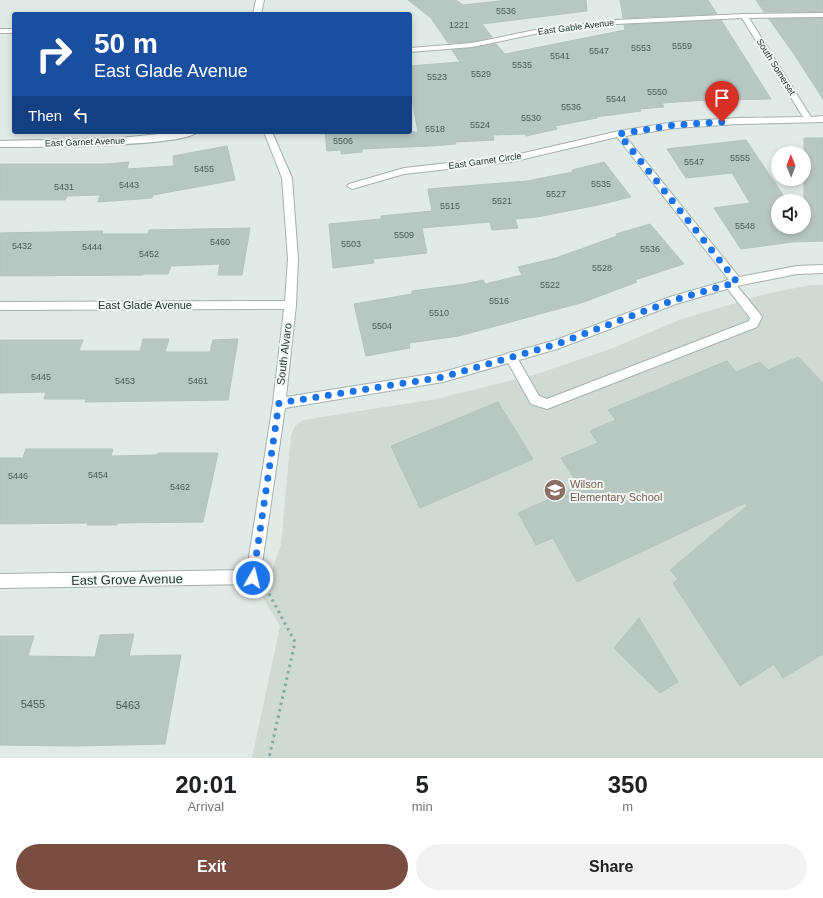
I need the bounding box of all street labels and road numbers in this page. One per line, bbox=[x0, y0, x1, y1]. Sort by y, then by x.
street label: East Gable Avenue bbox=[537, 17, 615, 37]
street label: South Somerset bbox=[755, 37, 798, 97]
street label: East Garnet Avenue bbox=[45, 136, 125, 148]
street label: East Garnet Circle bbox=[448, 151, 522, 171]
street label: East Glade Avenue bbox=[98, 299, 192, 311]
street label: South Alvaro bbox=[274, 322, 294, 386]
street label: East Grove Avenue bbox=[71, 571, 183, 588]

